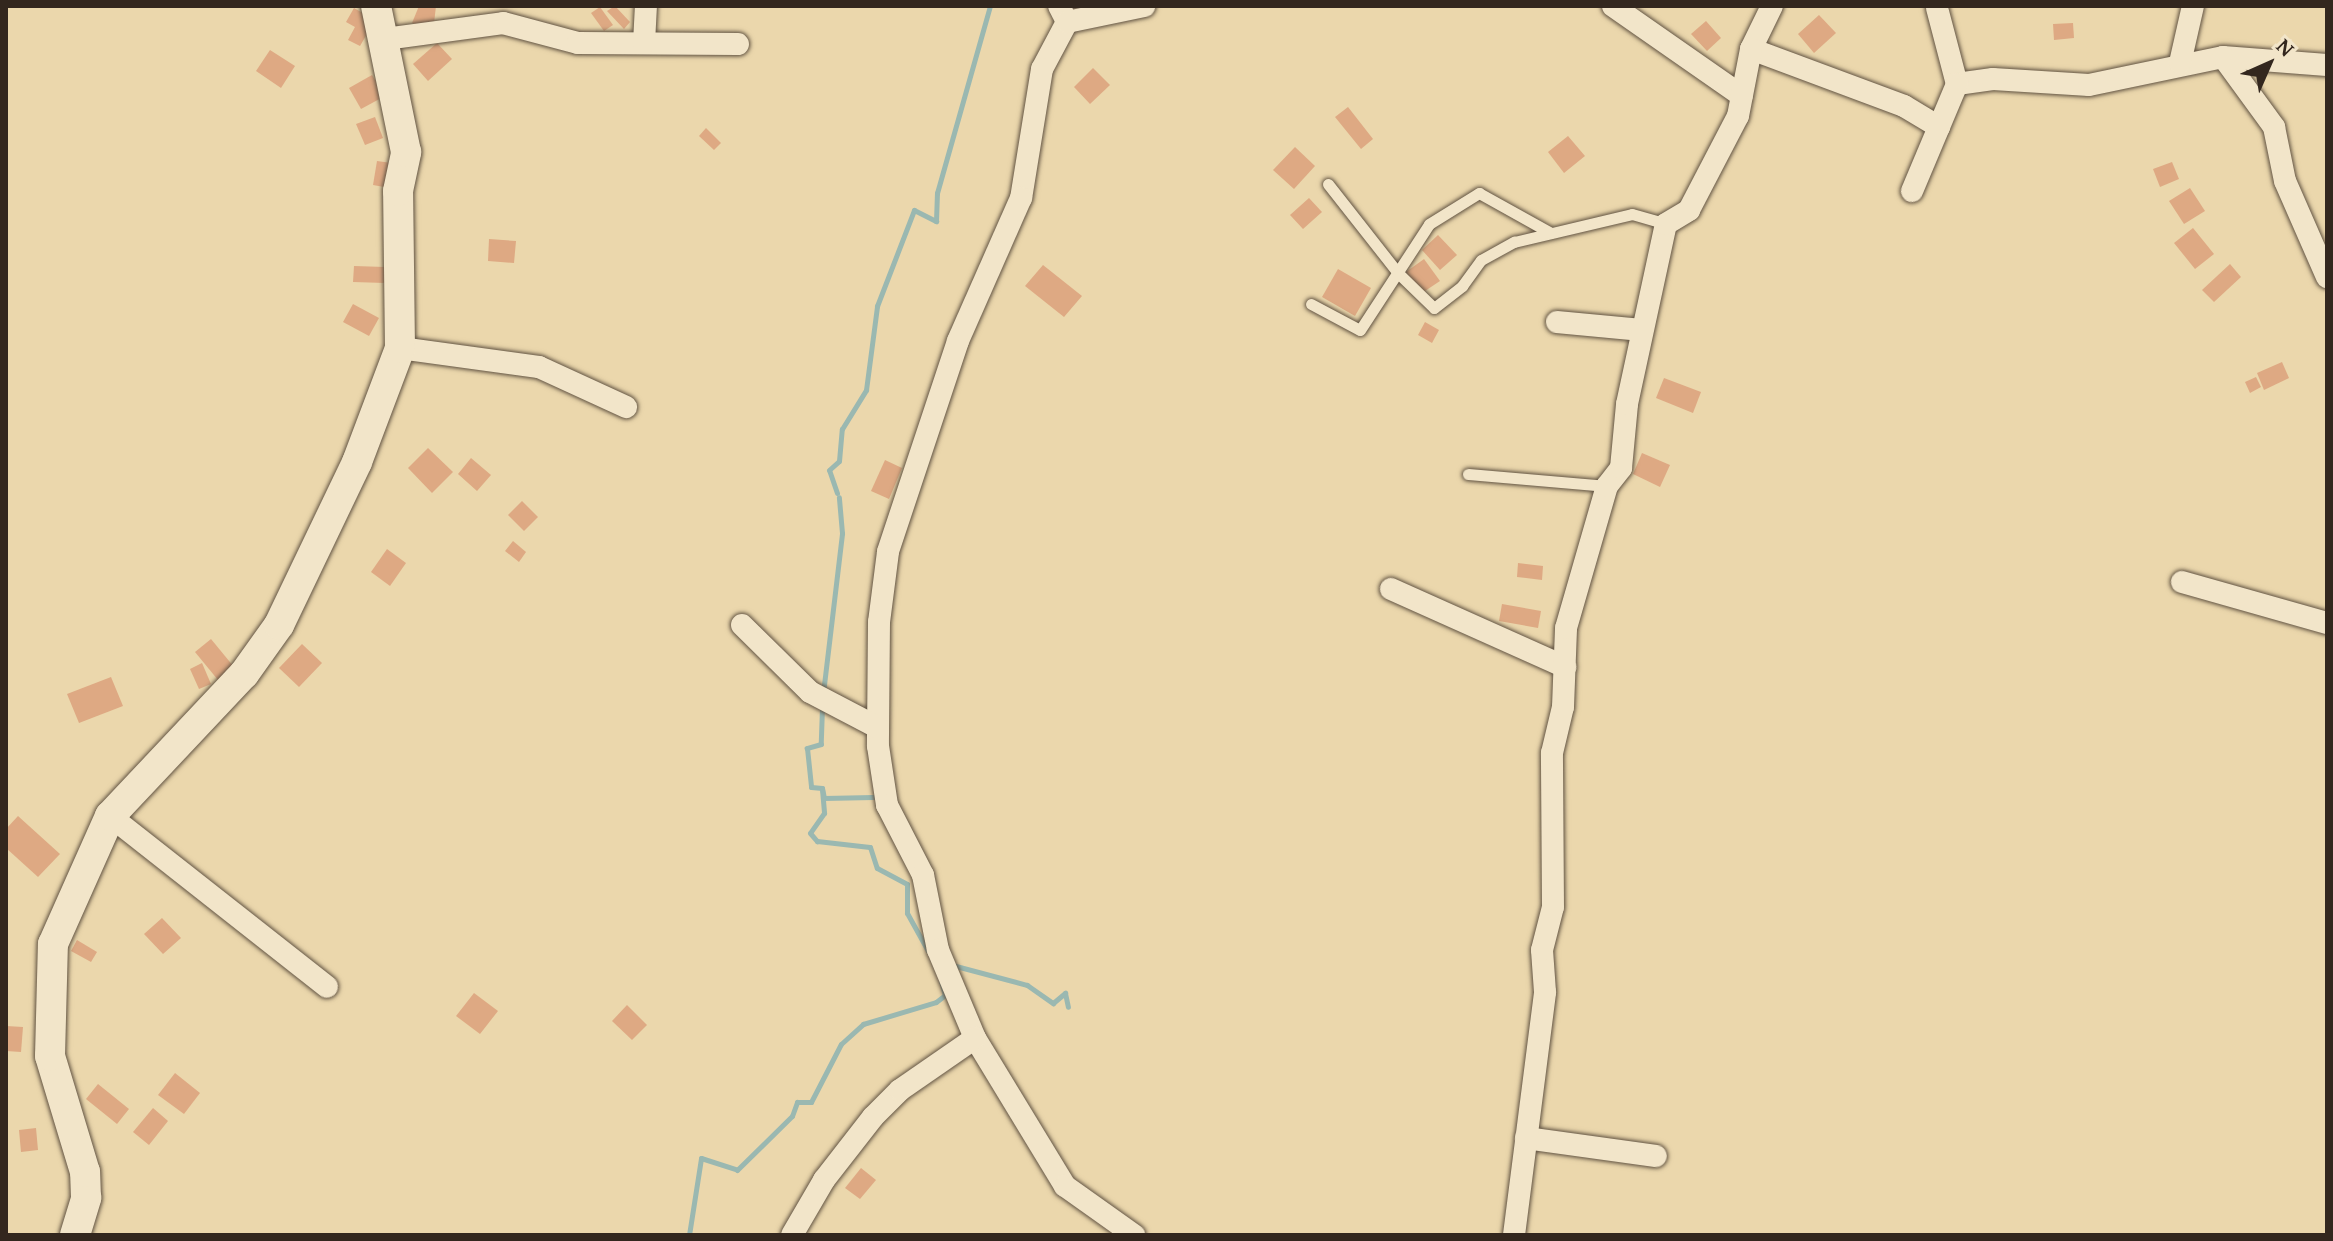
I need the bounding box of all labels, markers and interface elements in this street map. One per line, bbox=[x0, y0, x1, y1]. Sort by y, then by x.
north arrow bbox=[2229, 24, 2309, 104]
text: N bbox=[2269, 31, 2302, 64]

